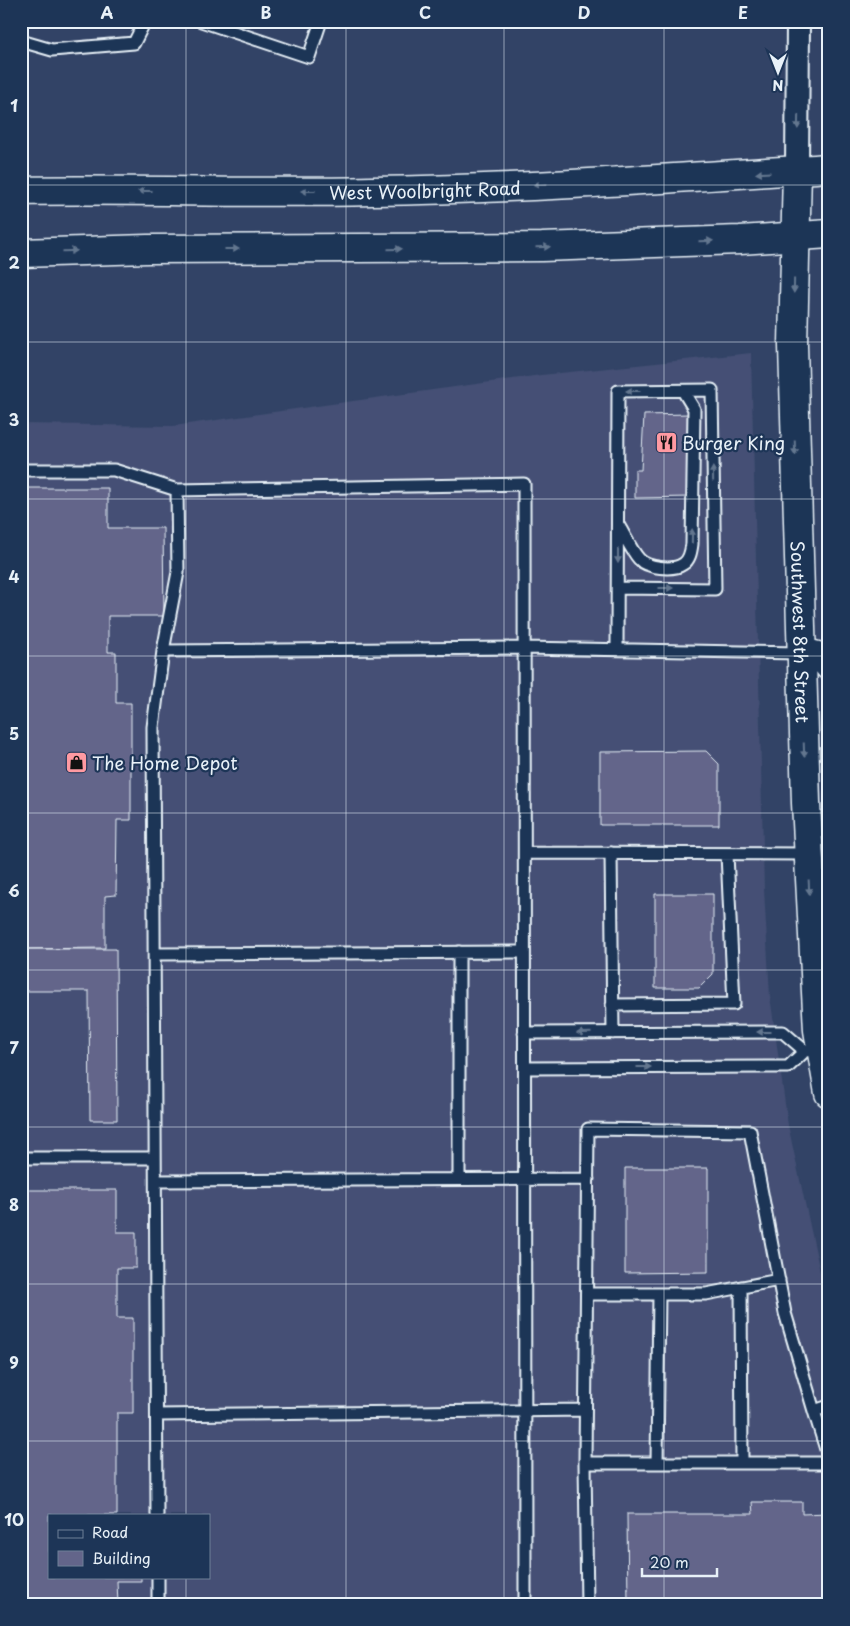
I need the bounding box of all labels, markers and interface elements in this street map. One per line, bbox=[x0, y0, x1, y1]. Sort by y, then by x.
text: A bbox=[101, 0, 114, 24]
text: B bbox=[261, 0, 272, 24]
text: C bbox=[419, 0, 431, 24]
text: D bbox=[578, 0, 590, 24]
text: E bbox=[738, 0, 748, 24]
north arrow bbox=[752, 48, 802, 98]
text: N bbox=[772, 75, 784, 96]
text: 1 bbox=[10, 93, 18, 117]
one-way arrow bbox=[793, 115, 801, 131]
one-way arrow bbox=[754, 169, 770, 177]
street label: West Woolbright Road bbox=[329, 173, 521, 205]
one-way arrow bbox=[532, 182, 548, 190]
one-way arrow bbox=[137, 187, 153, 195]
one-way arrow bbox=[300, 187, 316, 195]
one-way arrow bbox=[698, 237, 714, 245]
one-way arrow bbox=[535, 243, 551, 251]
one-way arrow bbox=[225, 245, 241, 253]
one-way arrow bbox=[387, 245, 403, 253]
one-way arrow bbox=[62, 247, 78, 255]
text: 2 bbox=[8, 250, 20, 274]
one-way arrow bbox=[790, 278, 798, 294]
one-way arrow bbox=[625, 387, 641, 395]
text: 3 bbox=[9, 407, 19, 431]
place label: Burger King bbox=[682, 429, 785, 456]
restaurant icon: Burger King bbox=[654, 430, 678, 454]
one-way arrow bbox=[792, 440, 800, 456]
one-way arrow bbox=[709, 466, 717, 482]
one-way arrow bbox=[688, 527, 696, 543]
street label: Southwest 8th Street bbox=[785, 540, 817, 723]
one-way arrow bbox=[614, 549, 622, 565]
text: 4 bbox=[9, 564, 20, 588]
one-way arrow bbox=[659, 584, 675, 592]
text: 5 bbox=[9, 721, 19, 745]
one-way arrow bbox=[800, 743, 808, 759]
place label: The Home Depot bbox=[92, 749, 238, 776]
shop icon: The Home Depot bbox=[64, 750, 88, 774]
text: 6 bbox=[8, 878, 20, 902]
one-way arrow bbox=[806, 880, 814, 896]
one-way arrow bbox=[755, 1028, 771, 1036]
one-way arrow bbox=[575, 1029, 591, 1037]
text: 7 bbox=[9, 1035, 19, 1059]
one-way arrow bbox=[636, 1063, 652, 1071]
text: 8 bbox=[9, 1192, 19, 1216]
text: 9 bbox=[9, 1350, 19, 1374]
text: 10 bbox=[4, 1507, 24, 1531]
legend bbox=[48, 1514, 210, 1578]
text: Road bbox=[92, 1520, 128, 1543]
text: Building bbox=[92, 1546, 151, 1569]
scale bar bbox=[642, 1546, 718, 1578]
text: 20 m bbox=[650, 1550, 689, 1573]

